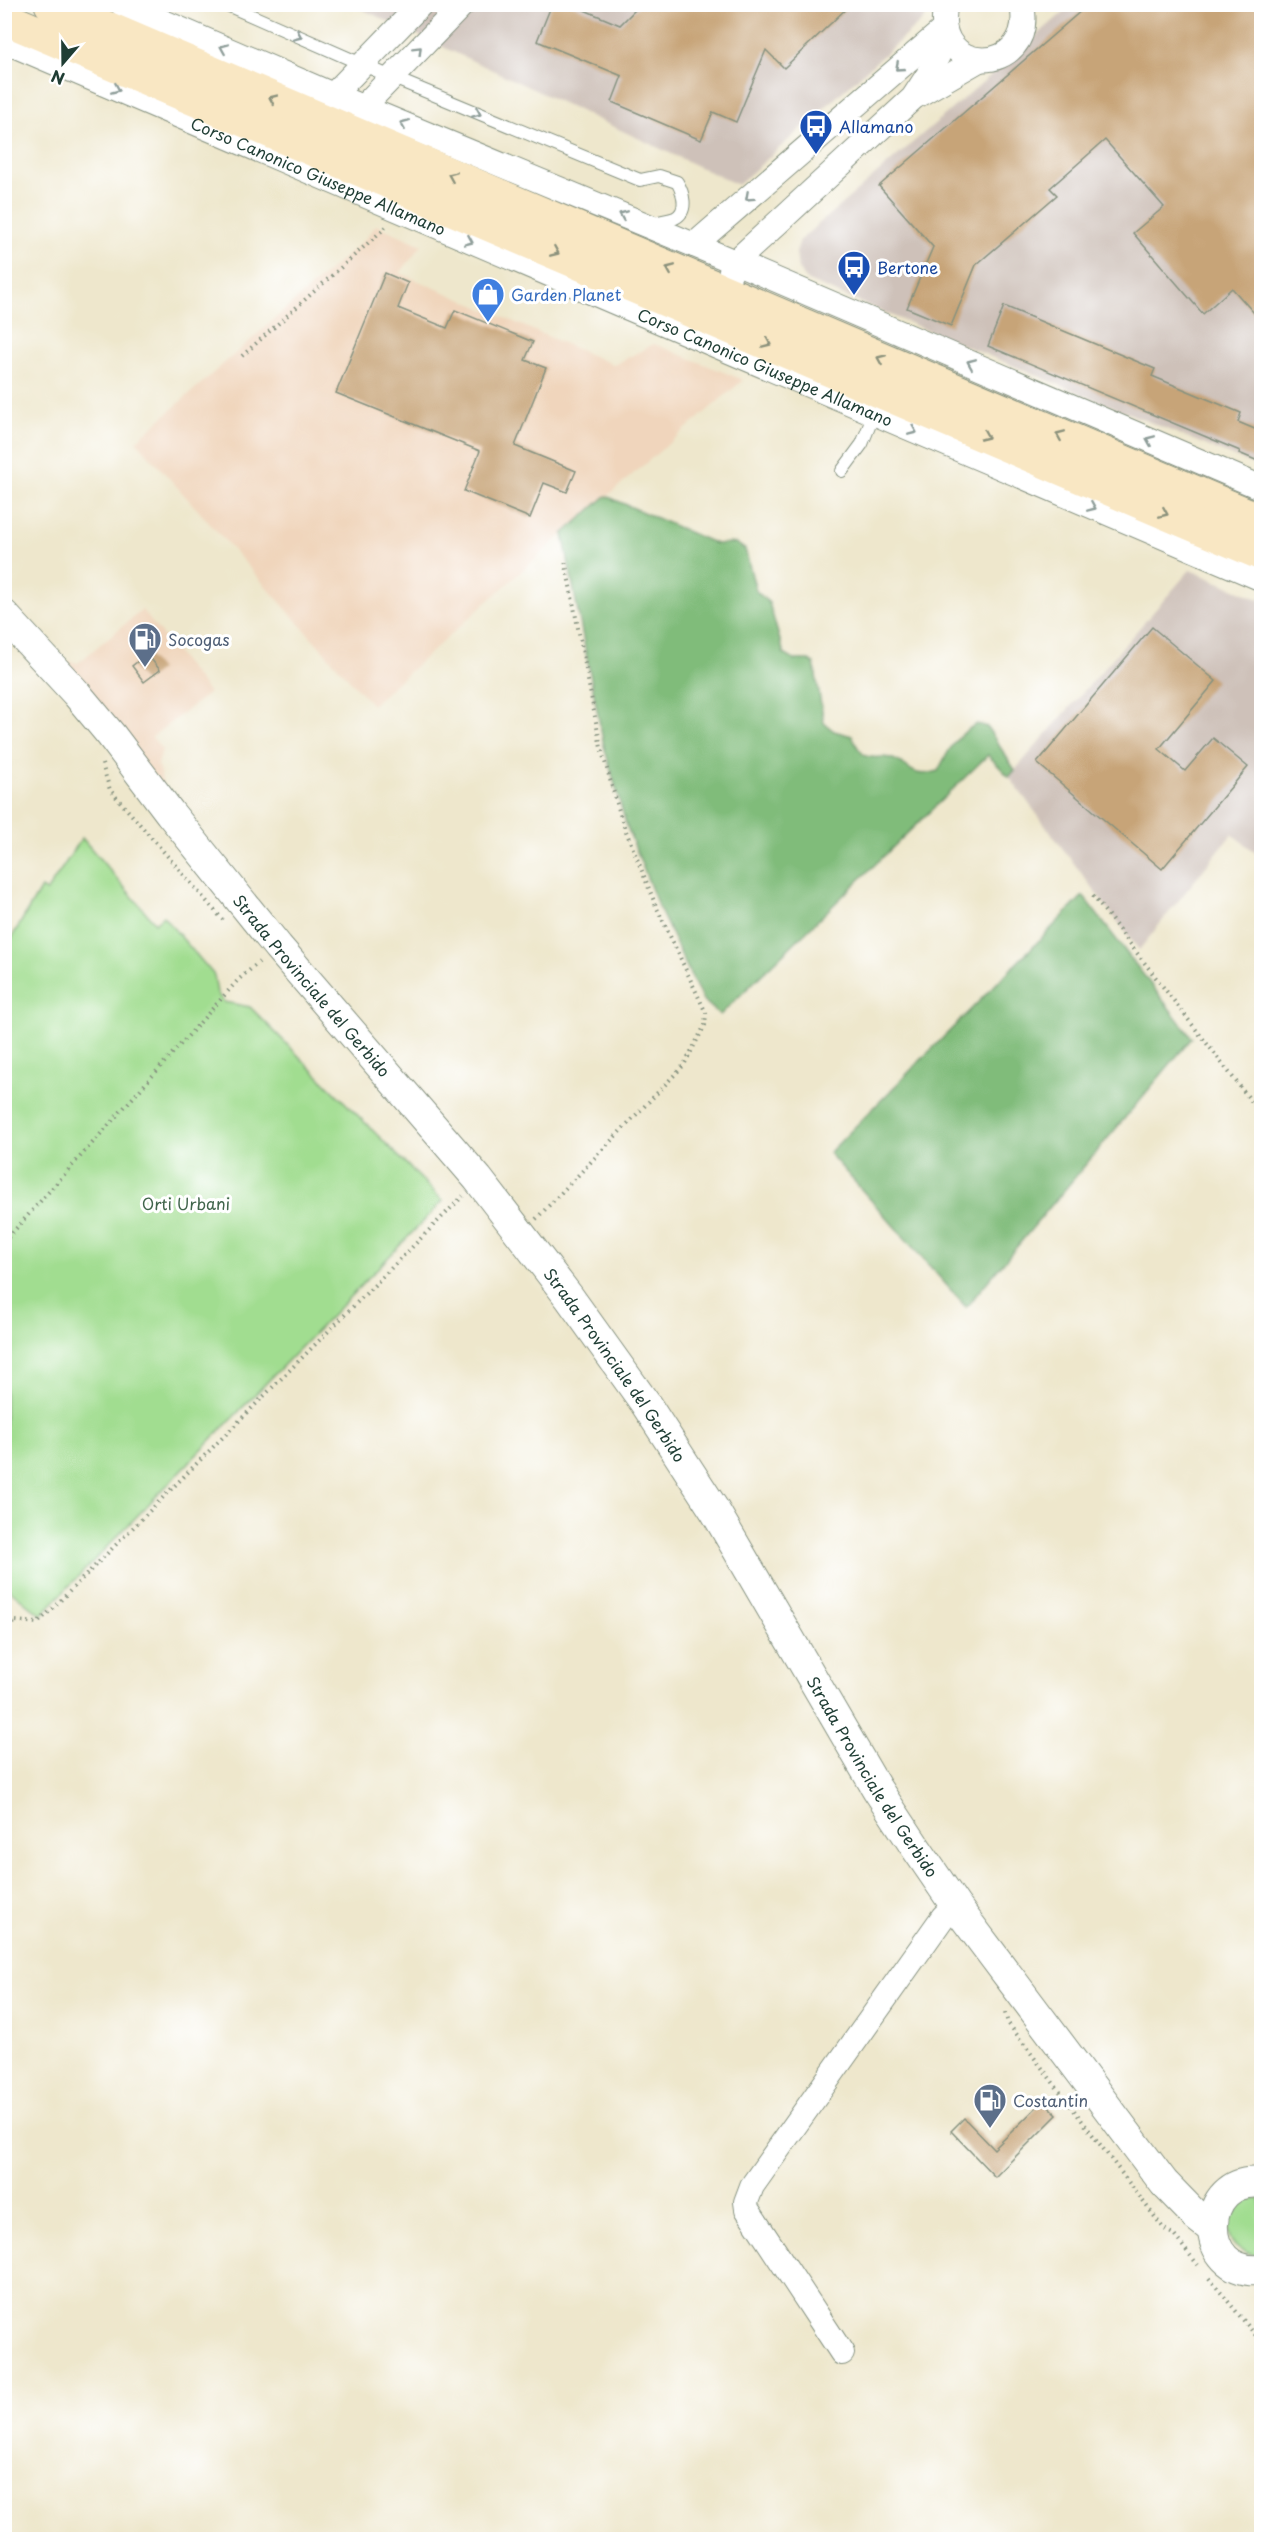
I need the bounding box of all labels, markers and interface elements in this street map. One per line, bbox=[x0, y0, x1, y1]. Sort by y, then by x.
one-way arrow bbox=[292, 29, 303, 41]
north arrow bbox=[33, 33, 93, 93]
one-way arrow bbox=[220, 44, 231, 56]
one-way arrow bbox=[411, 46, 422, 56]
one-way arrow bbox=[895, 60, 906, 71]
text: N bbox=[47, 65, 68, 91]
one-way arrow bbox=[110, 82, 121, 94]
one-way arrow bbox=[268, 94, 279, 106]
one-way arrow bbox=[471, 106, 482, 118]
bus stop icon: Allamano bbox=[798, 108, 834, 155]
street label: Corso Canonico Giuseppe Allamano bbox=[187, 110, 450, 241]
place label: Allamano bbox=[839, 114, 913, 138]
one-way arrow bbox=[399, 119, 410, 131]
one-way arrow bbox=[447, 171, 458, 183]
one-way arrow bbox=[745, 190, 755, 201]
one-way arrow bbox=[618, 210, 629, 222]
one-way arrow bbox=[463, 234, 474, 246]
one-way arrow bbox=[549, 245, 560, 257]
bus stop icon: Bertone bbox=[836, 249, 872, 296]
place label: Bertone bbox=[877, 255, 938, 279]
one-way arrow bbox=[665, 264, 676, 276]
shop icon: Garden Planet bbox=[470, 276, 506, 323]
place label: Garden Planet bbox=[511, 282, 622, 306]
street label: Corso Canonico Giuseppe Allamano bbox=[634, 301, 897, 432]
one-way arrow bbox=[760, 336, 771, 348]
one-way arrow bbox=[876, 354, 887, 366]
one-way arrow bbox=[966, 358, 977, 370]
one-way arrow bbox=[906, 424, 917, 436]
one-way arrow bbox=[978, 429, 989, 441]
one-way arrow bbox=[1055, 430, 1066, 442]
one-way arrow bbox=[1145, 435, 1156, 447]
one-way arrow bbox=[1086, 500, 1097, 512]
one-way arrow bbox=[1158, 505, 1169, 517]
fuel station icon: Socogas bbox=[127, 621, 163, 668]
place label: Socogas bbox=[168, 627, 230, 651]
street label: Strada Provinciale del Gerbido bbox=[228, 889, 397, 1082]
park label: Orti Urbani bbox=[142, 1191, 230, 1215]
street label: Strada Provinciale del Gerbido bbox=[539, 1262, 692, 1467]
street label: Strada Provinciale del Gerbido bbox=[802, 1671, 944, 1882]
fuel station icon: Costantin bbox=[972, 2082, 1008, 2129]
place label: Costantin bbox=[1013, 2088, 1088, 2112]

